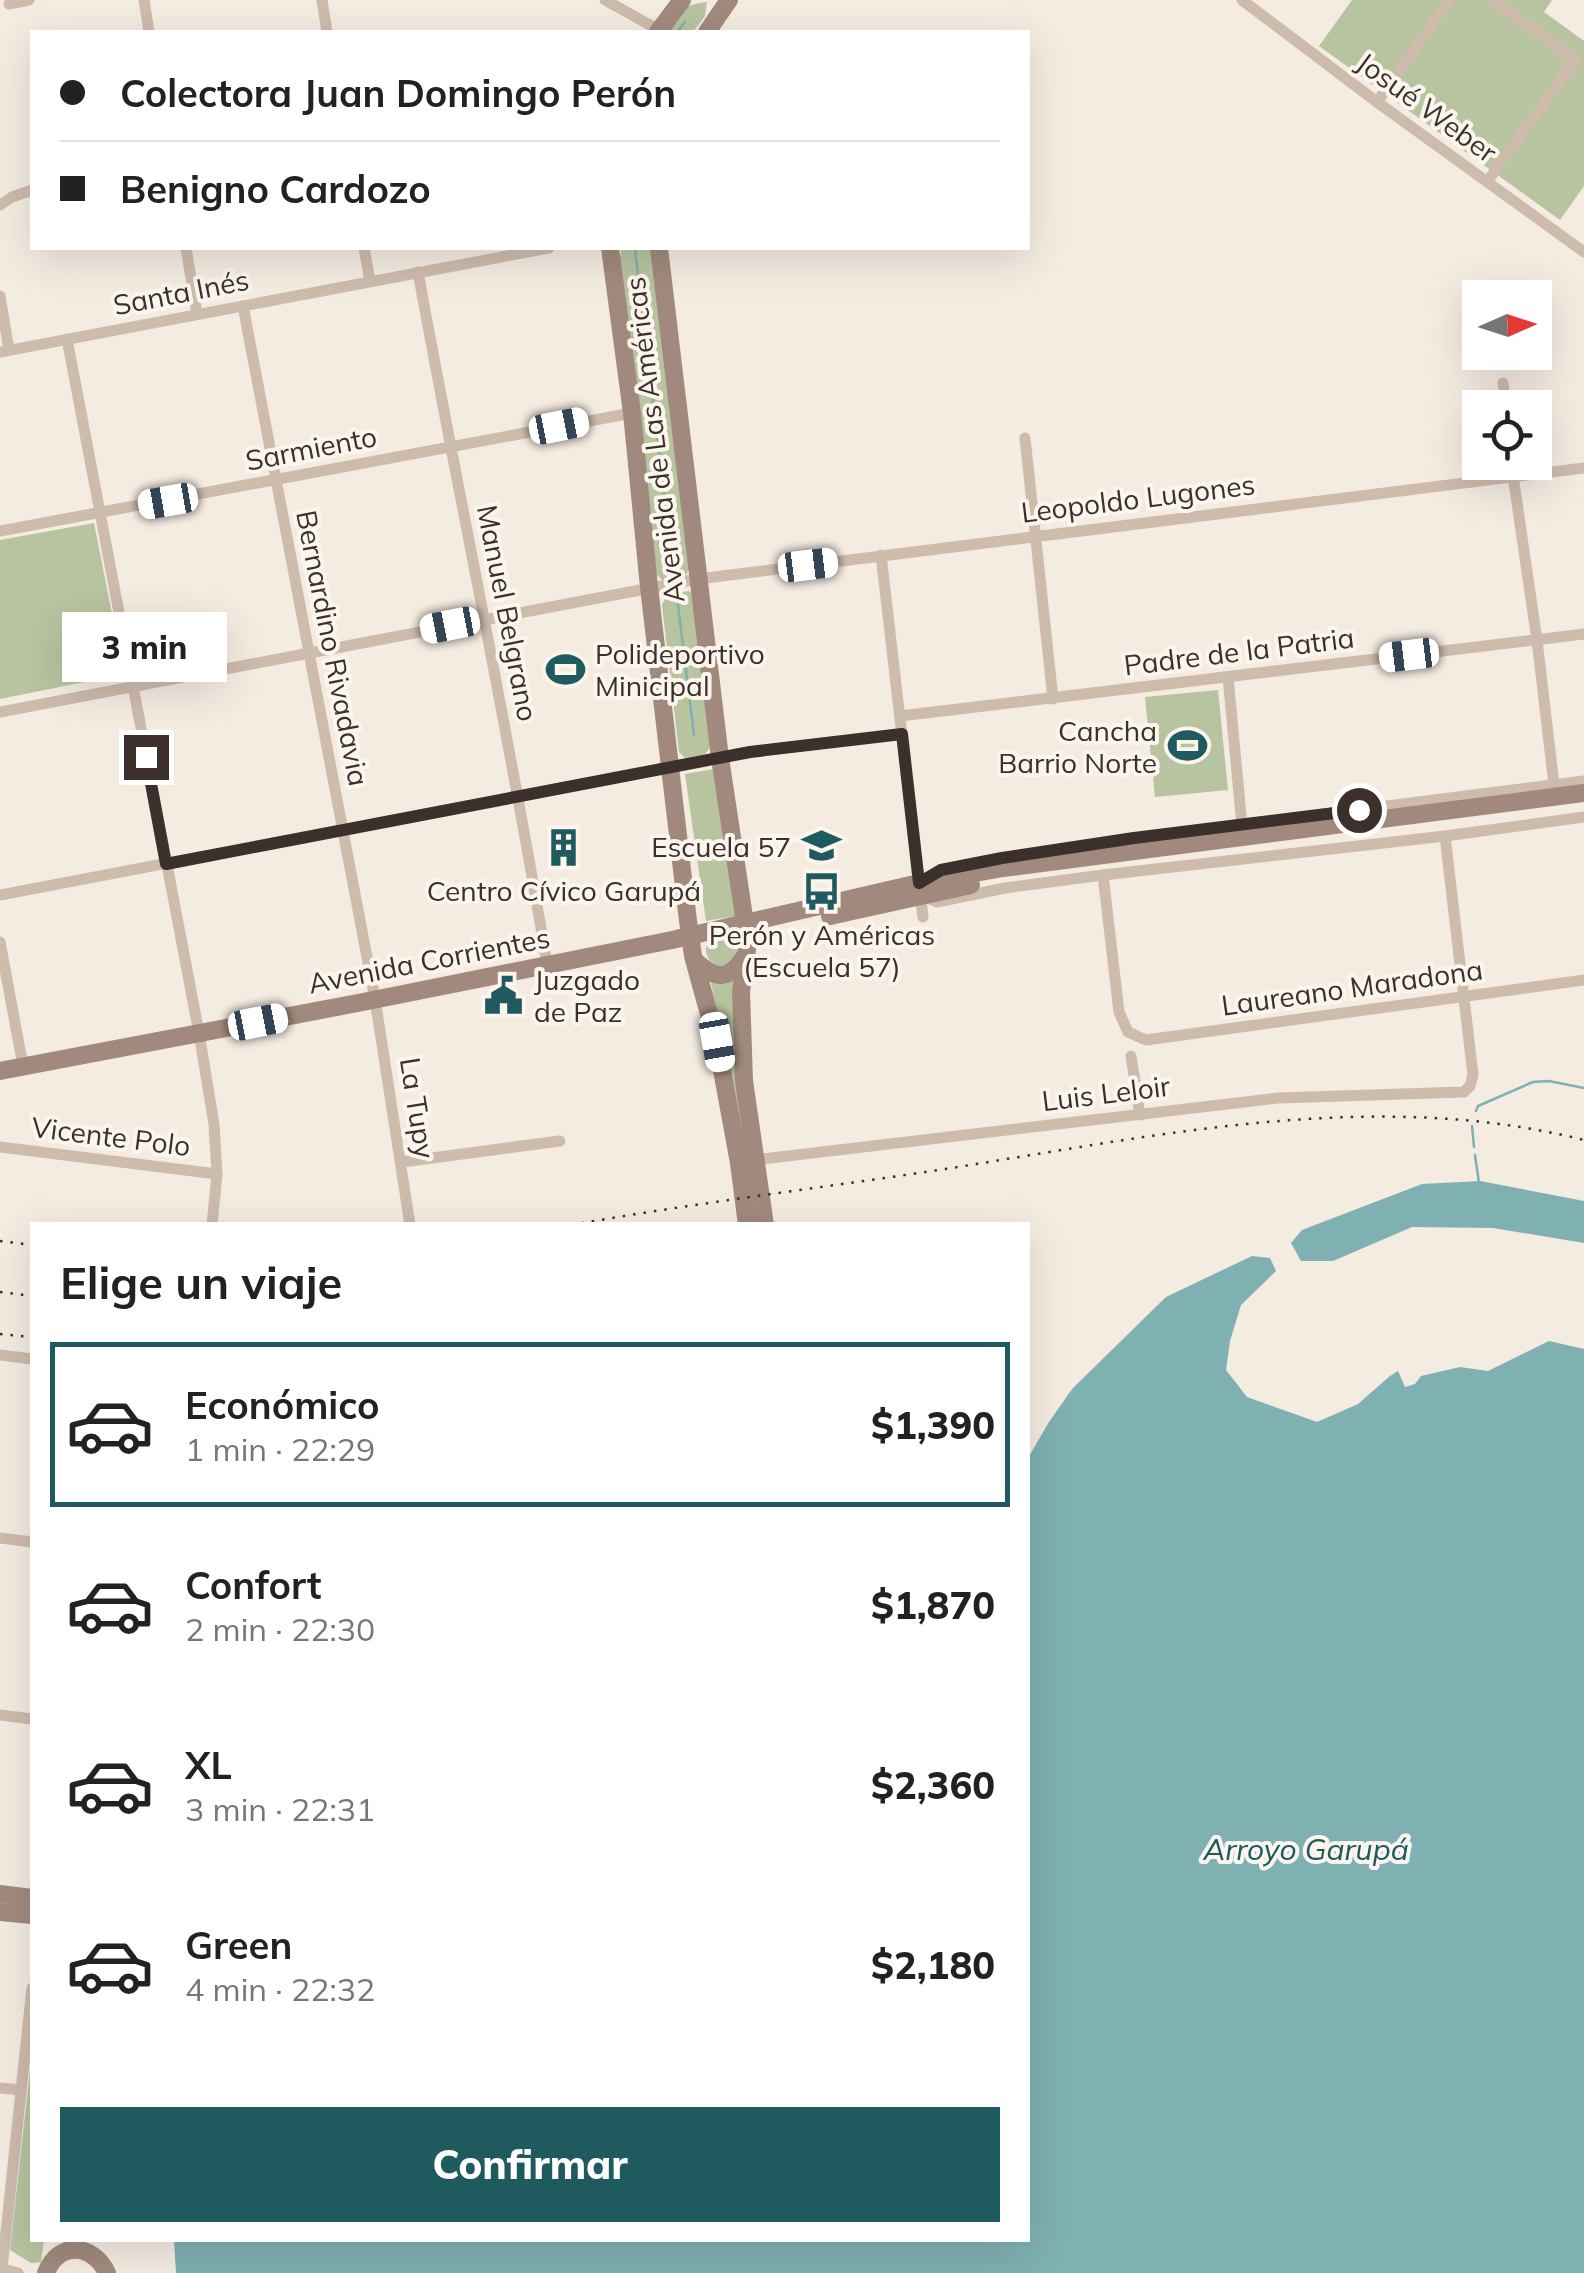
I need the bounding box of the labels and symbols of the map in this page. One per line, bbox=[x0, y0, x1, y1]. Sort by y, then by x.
street label: Josué Weber bbox=[1350, 44, 1505, 170]
street label: Santa Inés bbox=[110, 262, 252, 322]
street label: Avenida de Las Américas bbox=[617, 275, 691, 605]
north arrow bbox=[1462, 280, 1552, 370]
car bbox=[527, 406, 591, 446]
street label: Sarmiento bbox=[242, 418, 380, 478]
street label: Leopoldo Lugones bbox=[1019, 466, 1257, 530]
car bbox=[136, 481, 200, 521]
street label: Manuel Belgrano bbox=[470, 502, 546, 724]
street label: Bernardino Rivadavia bbox=[289, 507, 377, 789]
car bbox=[776, 546, 840, 584]
car bbox=[418, 605, 482, 645]
callout: 3 min bbox=[64, 612, 228, 682]
street label: Padre de la Patria bbox=[1122, 620, 1356, 682]
place label: Polideportivo Minicipal bbox=[595, 636, 765, 703]
car bbox=[1377, 636, 1441, 674]
sports icon: Polideportivo Minicipal bbox=[544, 648, 586, 690]
place label: Cancha Barrio Norte bbox=[998, 713, 1157, 780]
sports icon: Cancha Barrio Norte bbox=[1166, 725, 1208, 767]
route end bbox=[124, 735, 169, 780]
route start bbox=[1337, 788, 1382, 833]
school or university icon: Escuela 57 bbox=[800, 825, 842, 867]
building icon: Centro Cívico Garupá bbox=[543, 827, 585, 869]
place label: Escuela 57 bbox=[651, 829, 791, 864]
bus stop icon: Perón y Américas (Escuela 57) bbox=[801, 870, 843, 912]
place label: Centro Cívico Garupá bbox=[427, 873, 701, 908]
place label: Perón y Américas (Escuela 57) bbox=[709, 917, 935, 984]
street label: Avenida Corrientes bbox=[305, 919, 553, 1001]
street label: Laureano Maradona bbox=[1219, 951, 1485, 1023]
place label: Juzgado de Paz bbox=[534, 962, 640, 1029]
public building icon: Juzgado de Paz bbox=[483, 974, 525, 1016]
car bbox=[226, 1002, 290, 1042]
car bbox=[697, 1010, 737, 1074]
street label: La Tupy bbox=[393, 1055, 443, 1161]
street label: Luis Leloir bbox=[1040, 1068, 1173, 1118]
street label: Vicente Polo bbox=[30, 1109, 192, 1163]
water label: Arroyo Garupá bbox=[1202, 1830, 1409, 1868]

